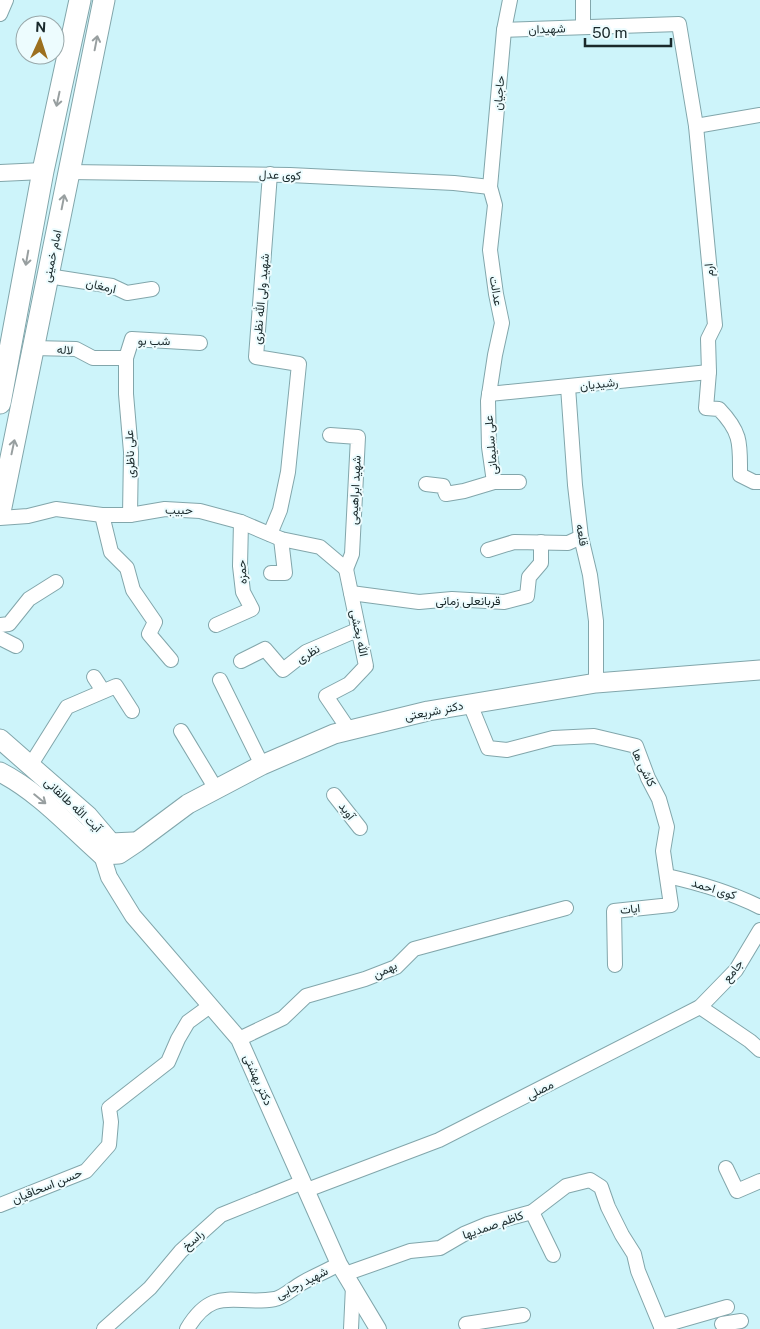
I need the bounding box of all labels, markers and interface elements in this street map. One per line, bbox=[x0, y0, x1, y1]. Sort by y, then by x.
north arrow bbox=[15, 15, 65, 65]
scale bar bbox=[585, 15, 671, 47]
text: N bbox=[35, 19, 47, 35]
street label: شهیدان bbox=[528, 21, 566, 38]
text: 50 m bbox=[592, 24, 627, 41]
one-way arrow bbox=[91, 35, 101, 51]
street label: حاجیان bbox=[491, 75, 507, 111]
one-way arrow bbox=[53, 90, 62, 106]
street label: کوی عدل bbox=[259, 167, 301, 184]
one-way arrow bbox=[59, 195, 69, 211]
street label: امام خمینی bbox=[40, 228, 65, 284]
one-way arrow bbox=[21, 250, 31, 266]
street label: شهید ولی الله نظری bbox=[250, 253, 273, 345]
street label: ارم bbox=[701, 263, 718, 277]
street label: عدالت bbox=[486, 275, 506, 307]
street label: ارمغان bbox=[84, 276, 117, 297]
street label: شب بو bbox=[138, 334, 170, 349]
street label: لاله bbox=[56, 342, 74, 358]
street label: رشیدیان bbox=[579, 375, 619, 394]
street label: علی سلیمانی bbox=[481, 415, 502, 475]
street label: علی ناظری bbox=[122, 430, 139, 478]
one-way arrow bbox=[9, 439, 18, 455]
street label: شهید ابراهیمی bbox=[346, 455, 365, 525]
street label: حبیب bbox=[165, 503, 193, 517]
street label: قلعه bbox=[573, 523, 591, 547]
street label: حمزه bbox=[234, 559, 251, 584]
street label: قربانعلی زمانی bbox=[435, 594, 501, 609]
street label: الله بخشی bbox=[346, 608, 371, 658]
street label: نظری bbox=[294, 642, 323, 667]
street label: دکتر شریعتی bbox=[403, 698, 465, 725]
street label: کاشی ها bbox=[628, 747, 659, 790]
street label: آیت الله طالقانی bbox=[41, 775, 105, 837]
one-way arrow bbox=[34, 794, 47, 805]
street label: آوید bbox=[335, 800, 359, 824]
street label: کوی احمد bbox=[690, 876, 738, 903]
street label: ایات bbox=[619, 901, 641, 917]
street label: جامع bbox=[720, 957, 748, 986]
street label: بهمن bbox=[371, 958, 400, 983]
street label: دکتر بهشتی bbox=[240, 1052, 276, 1108]
street label: مصلی bbox=[524, 1077, 556, 1104]
street label: حسن اسحاقیان bbox=[10, 1166, 84, 1207]
street label: کاظم صمدیها bbox=[461, 1208, 526, 1243]
street label: راسخ bbox=[179, 1227, 208, 1255]
street label: شهید رجایی bbox=[274, 1264, 331, 1303]

